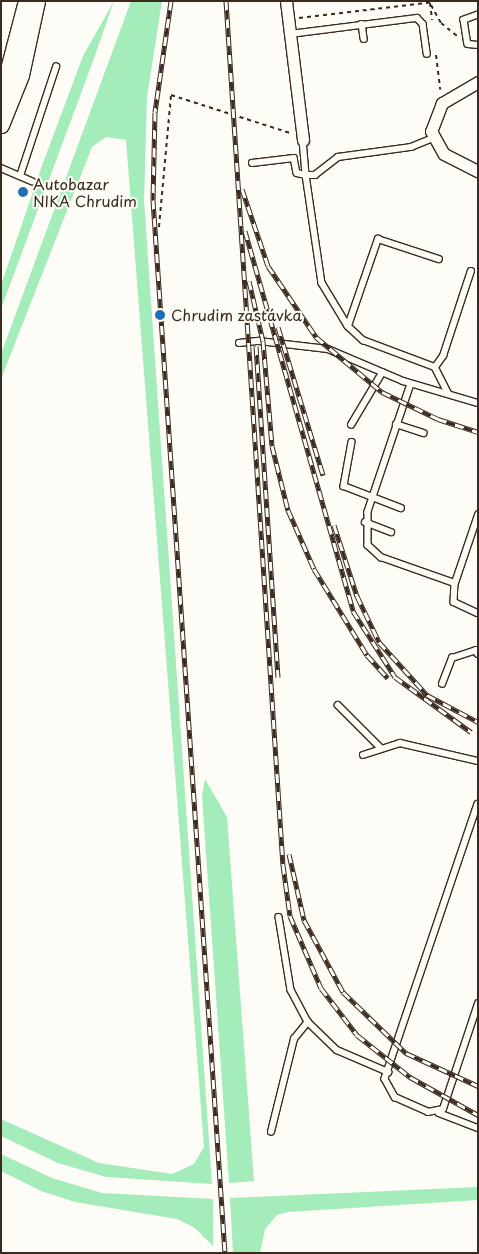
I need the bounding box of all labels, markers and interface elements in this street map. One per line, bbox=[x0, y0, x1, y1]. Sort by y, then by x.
place label: Autobazar NIKA Chrudim bbox=[33, 174, 138, 209]
marker: Autobazar NIKA Chrudim bbox=[17, 186, 29, 198]
place label: Chrudim zastávka bbox=[171, 306, 303, 324]
marker: Chrudim zastávka bbox=[153, 308, 167, 322]

